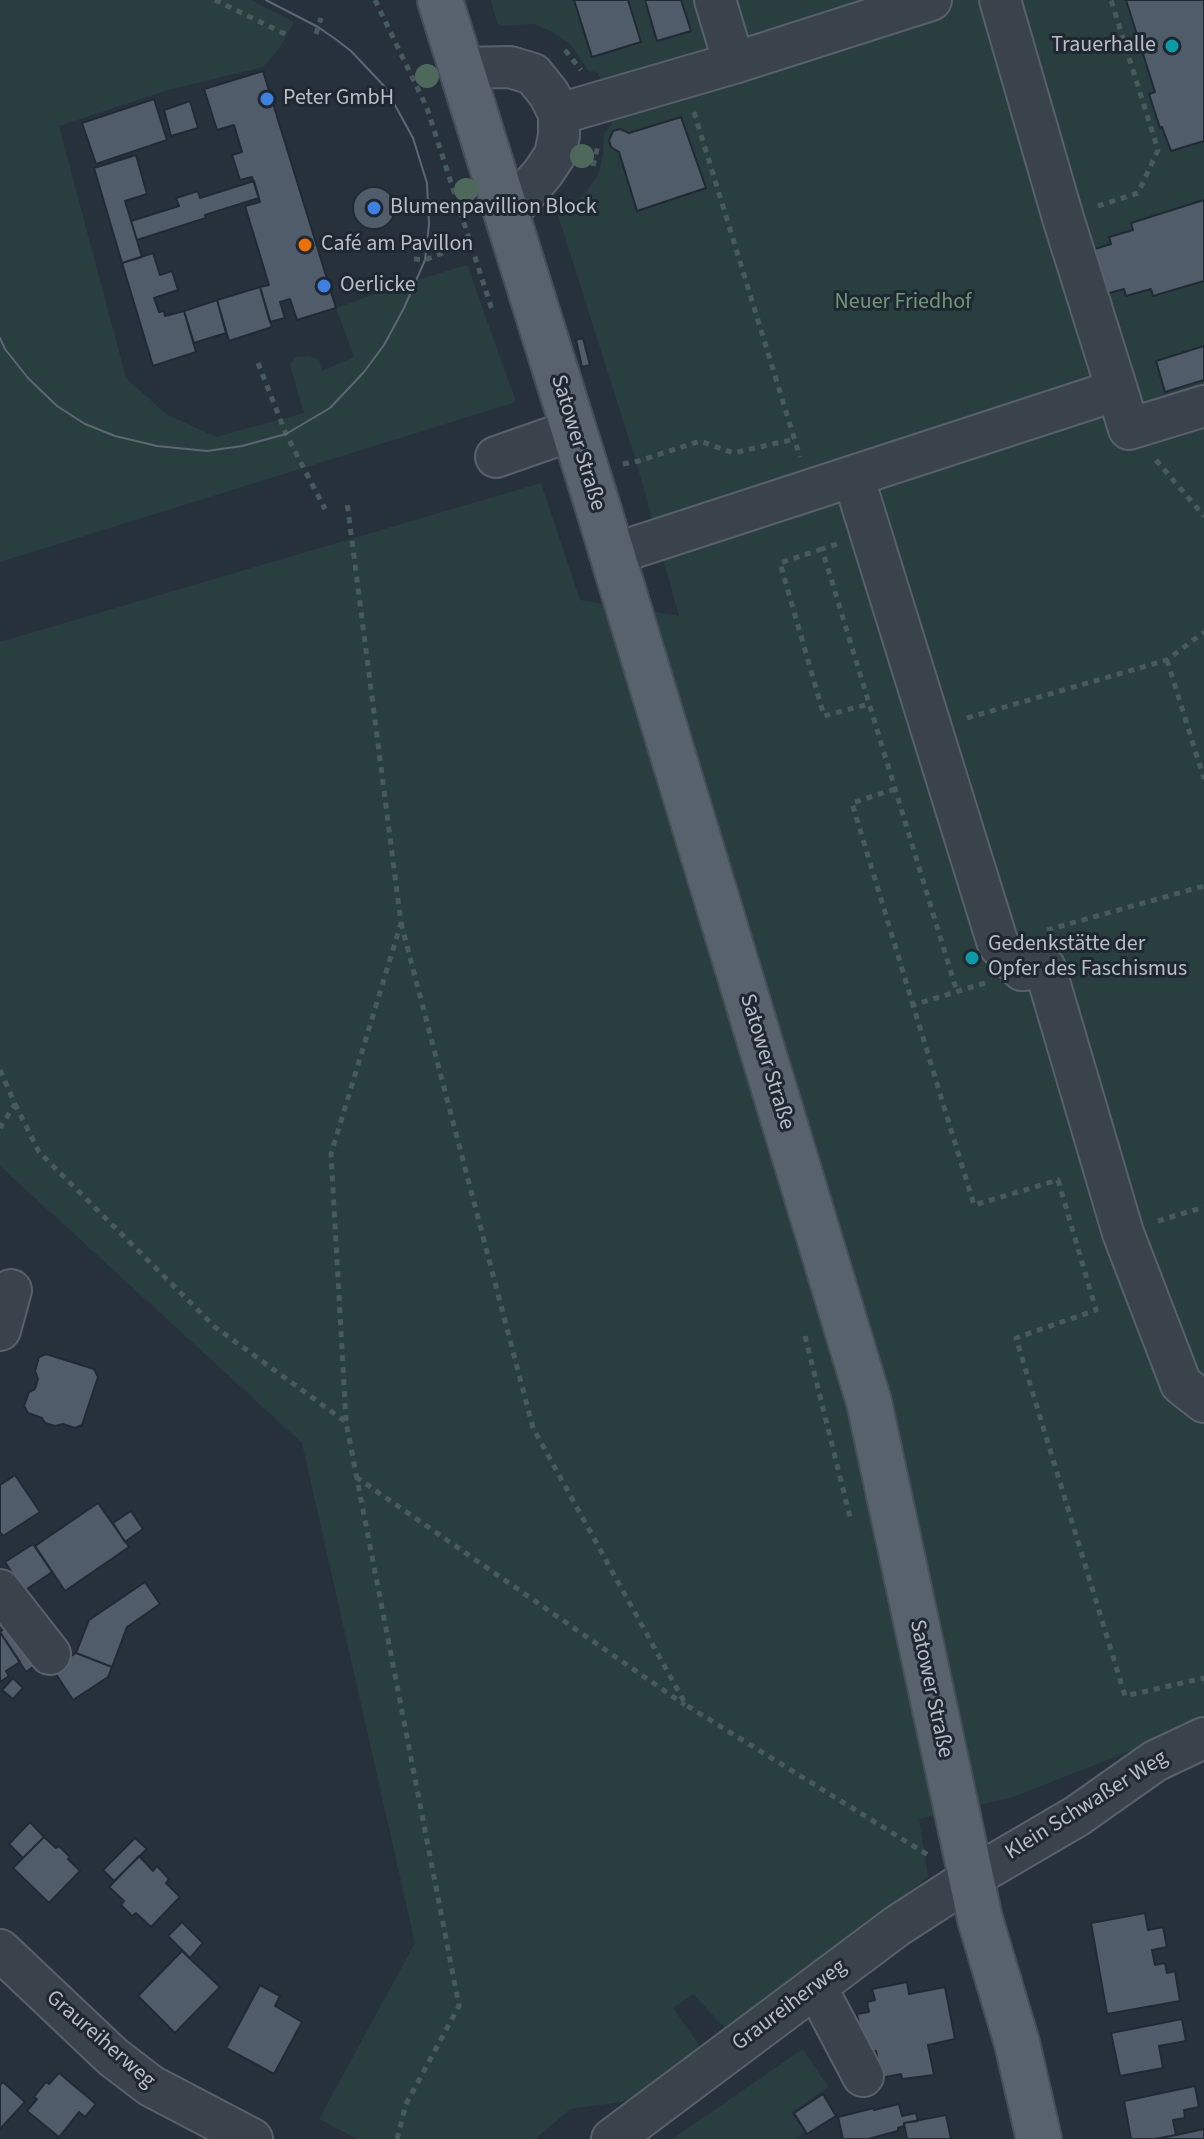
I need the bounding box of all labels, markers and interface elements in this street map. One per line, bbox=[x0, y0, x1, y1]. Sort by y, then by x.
place label: Trauerhalle bbox=[1051, 33, 1156, 59]
marker: Trauerhalle bbox=[1163, 37, 1181, 55]
place label: Peter GmbH bbox=[283, 86, 394, 112]
marker: Peter GmbH bbox=[258, 90, 276, 108]
place label: Blumenpavillion Block bbox=[390, 195, 597, 221]
marker: Blumenpavillion Block bbox=[365, 199, 383, 217]
place label: Café am Pavillon bbox=[321, 232, 473, 258]
marker: Café am Pavillon bbox=[296, 236, 314, 254]
place label: Oerlicke bbox=[340, 273, 416, 299]
marker: Oerlicke bbox=[315, 277, 333, 295]
park label: Neuer Friedhof bbox=[835, 290, 971, 316]
street label: Satower Straße bbox=[544, 372, 610, 514]
place label: Gedenkstätte der Opfer des Faschismus bbox=[988, 932, 1187, 984]
marker: Gedenkstätte der Opfer des Faschismus bbox=[963, 949, 981, 967]
street label: Satower Straße bbox=[733, 991, 799, 1133]
street label: Satower Straße bbox=[902, 1617, 958, 1761]
street label: Klein Schwaßer Weg bbox=[1001, 1745, 1173, 1867]
street label: Graureiherweg bbox=[728, 1955, 852, 2057]
street label: Graureiherweg bbox=[40, 1985, 160, 2095]

